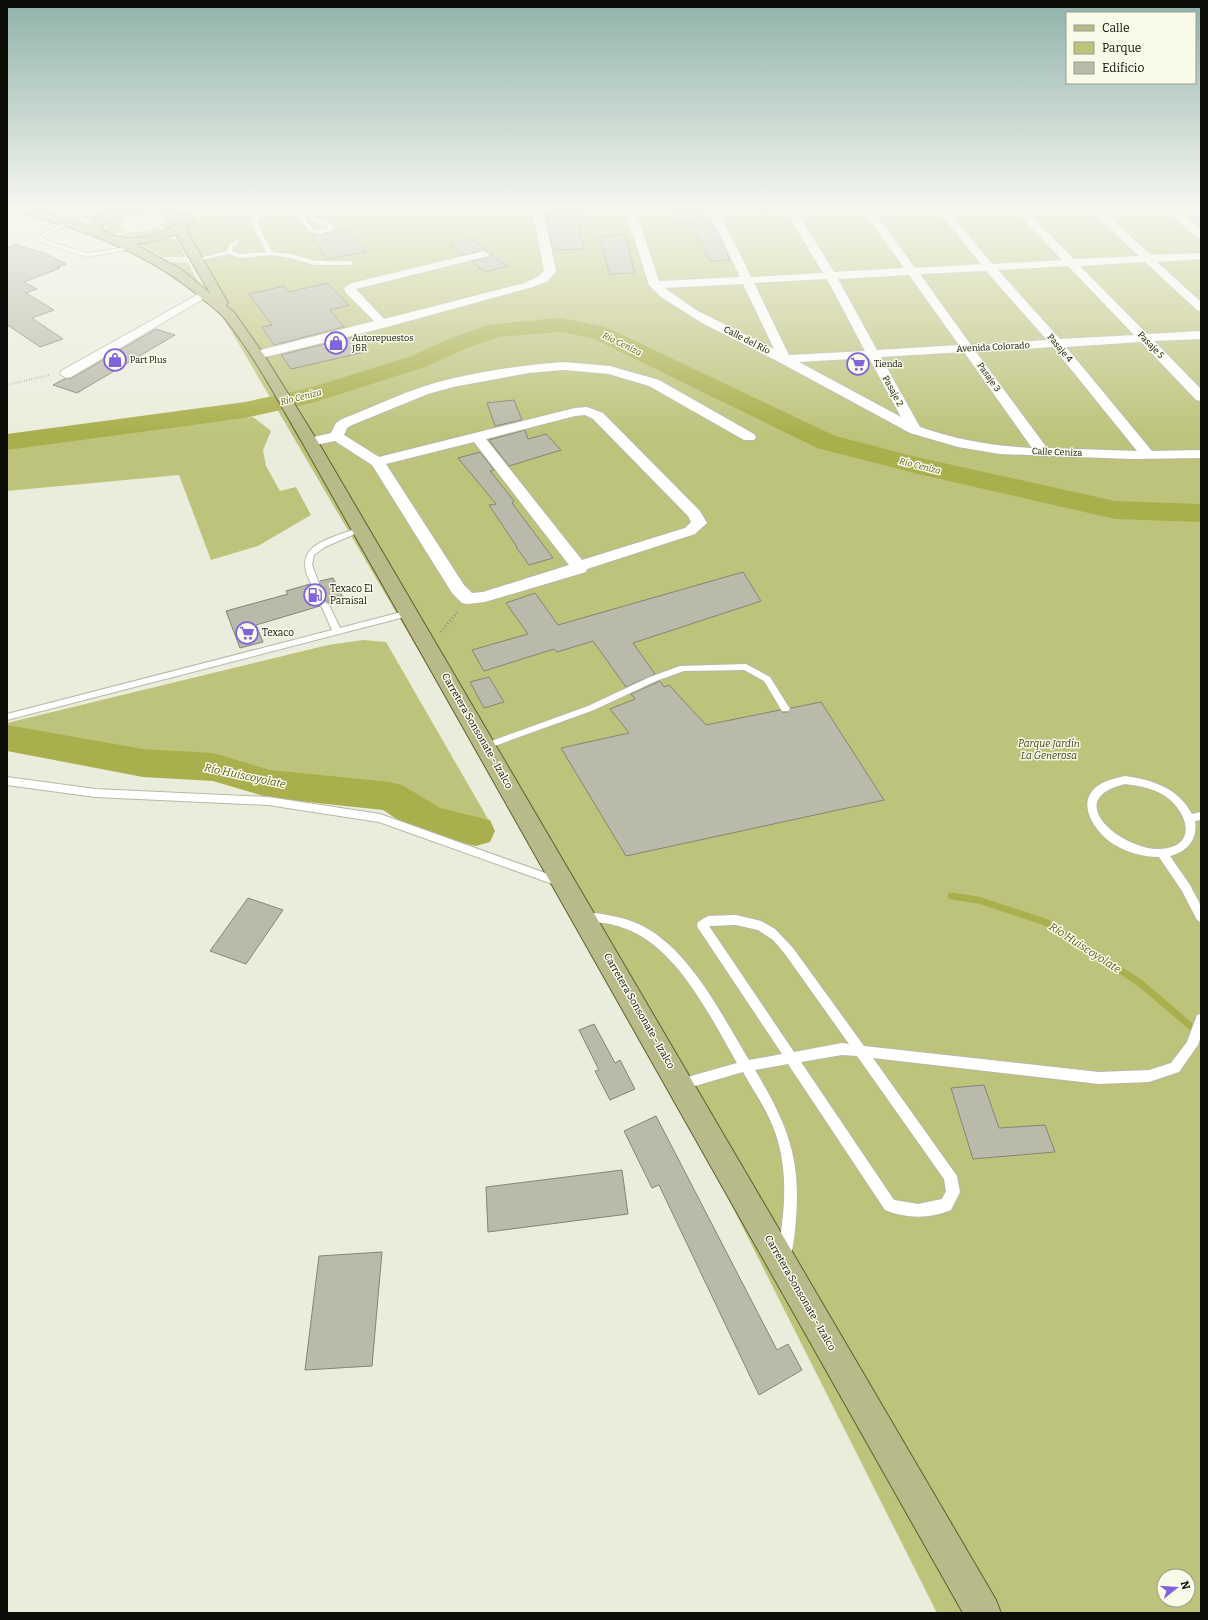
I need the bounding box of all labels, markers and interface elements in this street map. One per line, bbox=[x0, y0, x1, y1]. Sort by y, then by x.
legend bbox=[1066, 12, 1196, 84]
text: Calle bbox=[1102, 21, 1130, 35]
text: Parque bbox=[1102, 41, 1141, 55]
text: Edificio bbox=[1102, 61, 1144, 75]
street label: Calle del Río bbox=[722, 324, 772, 356]
shop icon: Autorepuestos J&R bbox=[323, 330, 349, 356]
water label: Río Ceniza bbox=[601, 330, 643, 358]
street label: Pasaje 5 bbox=[1136, 330, 1166, 361]
street label: Pasaje 4 bbox=[1045, 332, 1075, 365]
place label: Autorepuestos J&R bbox=[351, 333, 413, 353]
street label: Avenida Colorado bbox=[956, 340, 1030, 354]
shop icon: Part Plus bbox=[102, 347, 128, 373]
supermarket icon: Tienda bbox=[845, 351, 871, 377]
place label: Part Plus bbox=[130, 355, 167, 365]
place label: Tienda bbox=[874, 359, 903, 369]
street label: Pasaje 3 bbox=[975, 360, 1003, 394]
street label: Pasaje 2 bbox=[881, 374, 906, 408]
water label: Río Ceniza bbox=[279, 387, 323, 407]
street label: Calle Ceniza bbox=[1032, 446, 1083, 458]
water label: Río Ceniza bbox=[898, 456, 942, 476]
fuel station icon: Texaco El Paraisal bbox=[302, 582, 328, 608]
place label: Texaco El Paraisal bbox=[330, 583, 373, 607]
supermarket icon: Texaco bbox=[234, 620, 260, 646]
place label: Texaco bbox=[262, 627, 294, 639]
street label: Carretera Sonsonate - Izalco bbox=[439, 671, 515, 791]
park label: Parque Jardín La Generosa bbox=[1018, 737, 1080, 762]
water label: Río Huiscoyolate bbox=[203, 761, 287, 791]
water label: Río Huiscoyolate bbox=[1047, 920, 1124, 976]
street label: Carretera Sonsonate - Izalco bbox=[601, 951, 677, 1071]
street label: Carretera Sonsonate - Izalco bbox=[762, 1233, 838, 1353]
north arrow bbox=[1156, 1568, 1196, 1608]
text: N bbox=[1178, 1579, 1193, 1592]

